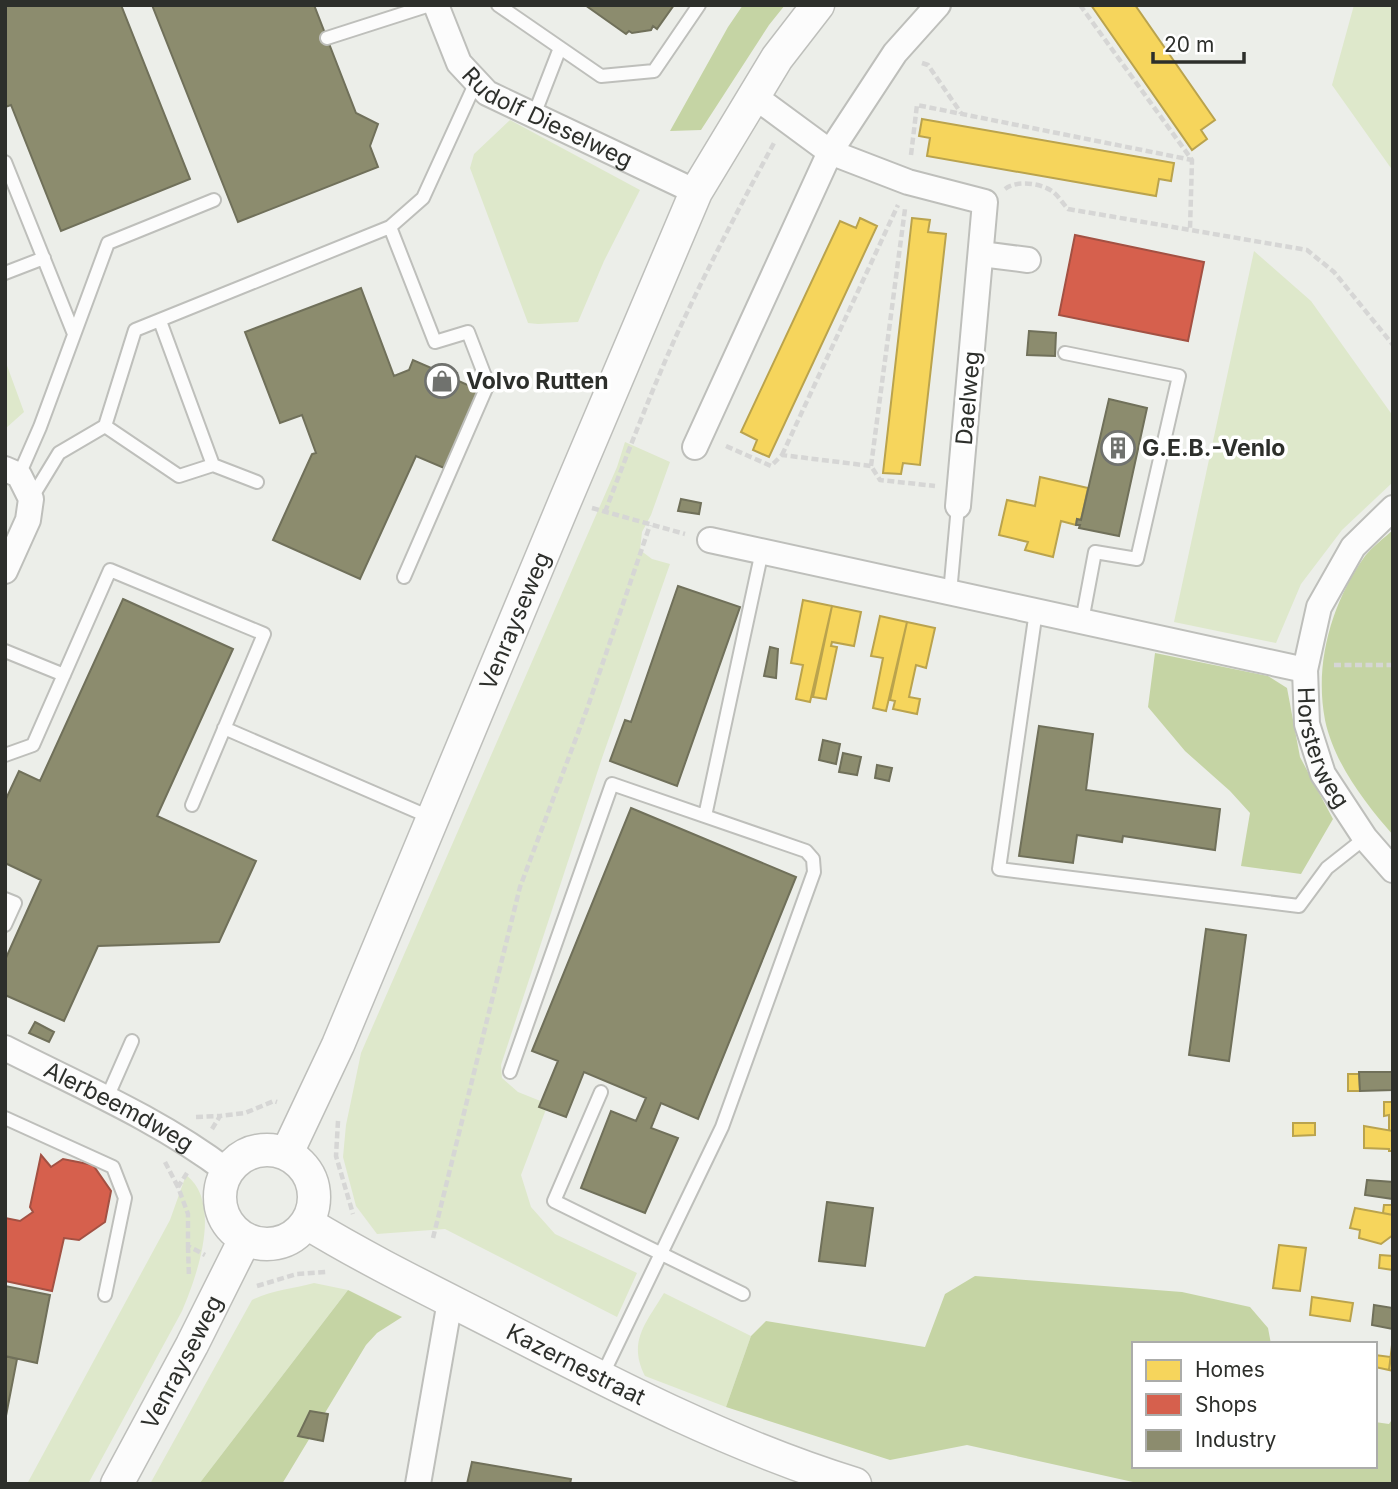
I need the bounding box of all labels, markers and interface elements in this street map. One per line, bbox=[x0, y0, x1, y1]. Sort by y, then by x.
scale bar bbox=[1153, 21, 1244, 65]
text: 20 m bbox=[1164, 32, 1214, 57]
street label: Rudolf Dieselweg bbox=[456, 61, 637, 174]
street label: Daelweg bbox=[950, 350, 986, 446]
shop icon: Volvo Rutten bbox=[423, 362, 461, 400]
place label: Volvo Rutten bbox=[466, 367, 609, 395]
building icon: G.E.B.-Venlo bbox=[1099, 429, 1137, 467]
place label: G.E.B.-Venlo bbox=[1142, 434, 1285, 462]
street label: Venrayseweg bbox=[474, 548, 556, 694]
street label: Horsterweg bbox=[1292, 686, 1355, 813]
street label: Alerbeemdweg bbox=[40, 1056, 199, 1158]
street label: Venrayseweg bbox=[135, 1291, 228, 1434]
street label: Kazernestraat bbox=[502, 1318, 650, 1411]
legend bbox=[1132, 1342, 1377, 1468]
text: Homes bbox=[1195, 1357, 1265, 1382]
text: Shops bbox=[1195, 1392, 1257, 1417]
text: Industry bbox=[1195, 1427, 1277, 1452]

